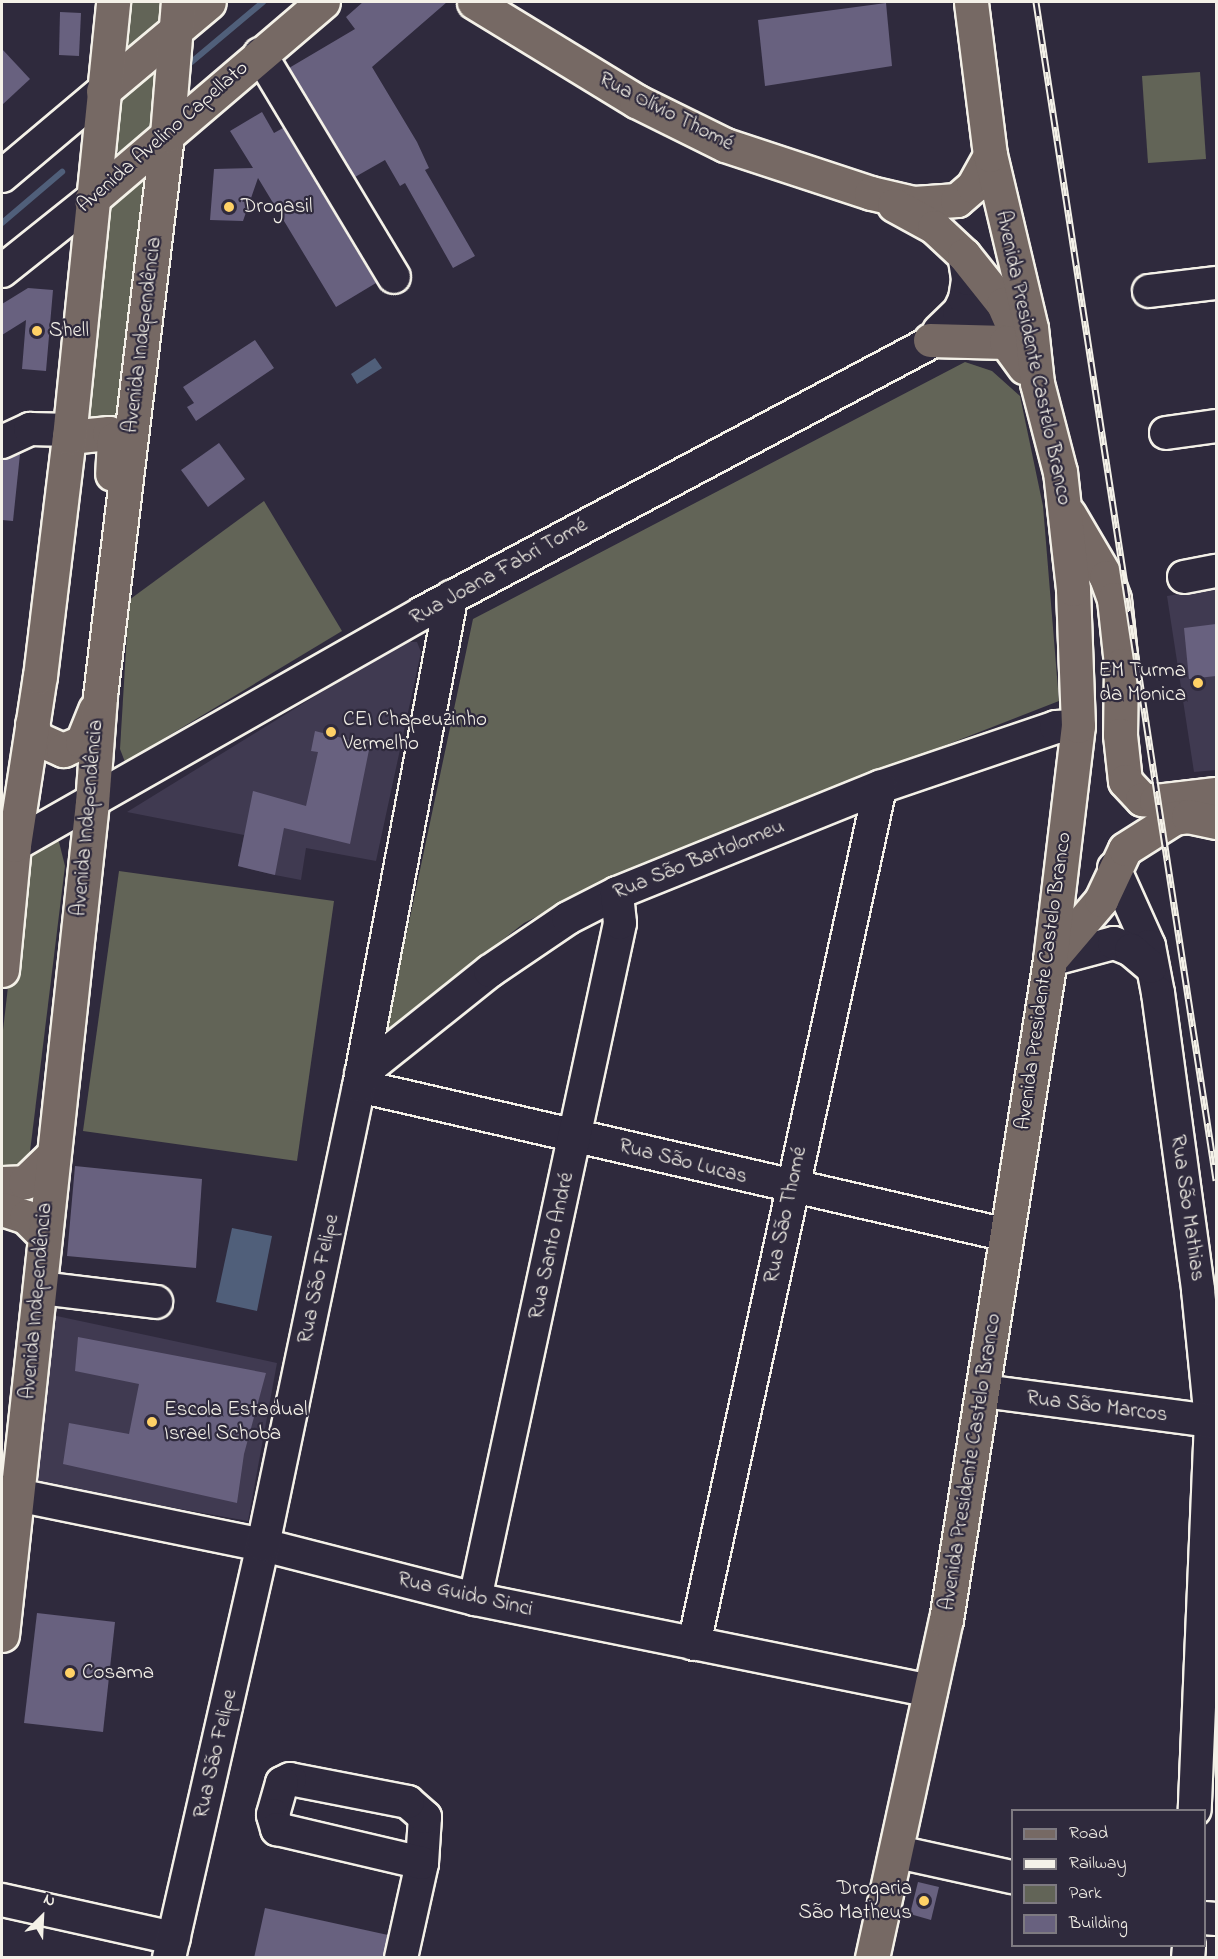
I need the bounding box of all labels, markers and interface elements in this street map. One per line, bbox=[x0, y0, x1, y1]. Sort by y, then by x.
street label: Avenida Avelino Capellato bbox=[72, 56, 254, 218]
street label: Rua Olívio Thomé bbox=[594, 67, 738, 157]
place label: Drogasil bbox=[241, 194, 313, 220]
marker: Drogasil bbox=[222, 200, 236, 214]
street label: Avenida Presidente Castelo Branco bbox=[989, 208, 1077, 508]
street label: Avenida Independência bbox=[118, 236, 168, 434]
place label: Shell bbox=[49, 318, 89, 344]
marker: Shell bbox=[30, 324, 44, 338]
street label: Rua Joana Fabri Tomé bbox=[406, 513, 592, 631]
place label: EM Turma da Monica bbox=[1098, 658, 1186, 708]
marker: EM Turma da Monica bbox=[1191, 676, 1205, 690]
place label: CEI Chapeuzinho Vermelho bbox=[343, 707, 487, 757]
street label: Avenida Independência bbox=[67, 719, 109, 917]
marker: CEI Chapeuzinho Vermelho bbox=[324, 725, 338, 739]
street label: Rua São Bartolomeu bbox=[610, 814, 788, 906]
street label: Avenida Presidente Castelo Branco bbox=[1011, 830, 1077, 1132]
street label: Rua São Mathias bbox=[1164, 1133, 1210, 1283]
street label: Rua São Lucas bbox=[616, 1134, 750, 1190]
street label: Rua São Thomé bbox=[759, 1144, 813, 1286]
street label: Rua Santo André bbox=[524, 1170, 580, 1322]
street label: Avenida Independência bbox=[16, 1202, 58, 1400]
street label: Rua São Felipe bbox=[293, 1212, 345, 1346]
street label: Avenida Presidente Castelo Branco bbox=[935, 1312, 1007, 1612]
street label: Rua São Marcos bbox=[1025, 1386, 1169, 1428]
place label: Escola Estadual Israel Schoba bbox=[164, 1397, 308, 1447]
marker: Escola Estadual Israel Schoba bbox=[145, 1415, 159, 1429]
street label: Rua Guido Sinci bbox=[395, 1567, 535, 1623]
place label: Cosama bbox=[82, 1660, 154, 1686]
marker: Cosama bbox=[63, 1666, 77, 1680]
street label: Rua São Felipe bbox=[189, 1687, 243, 1821]
legend bbox=[1011, 1809, 1206, 1947]
text: Road bbox=[1069, 1821, 1108, 1847]
text: Railway bbox=[1069, 1851, 1126, 1877]
place label: Drogaria São Matheus bbox=[799, 1876, 912, 1926]
text: Park bbox=[1069, 1881, 1102, 1907]
north arrow bbox=[12, 1887, 72, 1947]
text: N bbox=[40, 1887, 59, 1914]
marker: Drogaria São Matheus bbox=[917, 1894, 931, 1908]
text: Building bbox=[1069, 1911, 1128, 1937]

